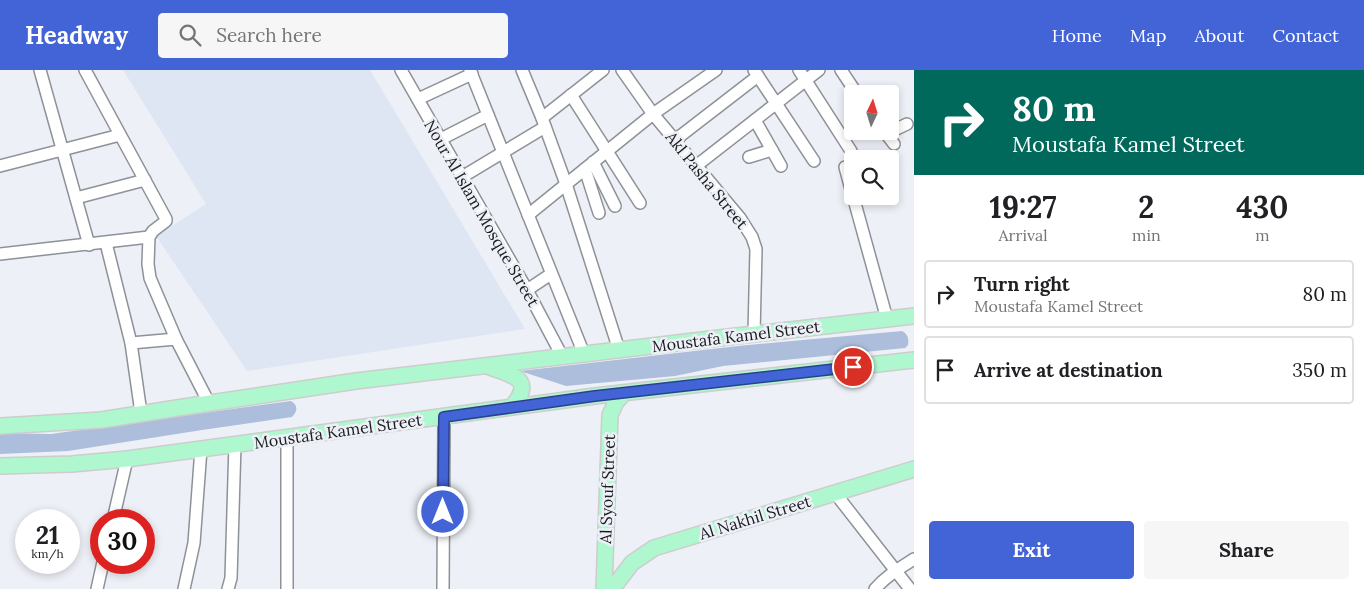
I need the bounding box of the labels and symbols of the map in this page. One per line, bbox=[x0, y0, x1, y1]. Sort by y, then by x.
north arrow bbox=[844, 85, 899, 140]
street label: Nour Al Islam Mosque Street bbox=[420, 116, 544, 311]
street label: Akl Pasha Street bbox=[661, 126, 753, 233]
street label: Moustafa Kamel Street bbox=[651, 316, 822, 356]
pin bbox=[832, 346, 874, 388]
street label: Moustafa Kamel Street bbox=[253, 409, 424, 453]
street label: Al Syouf Street bbox=[595, 433, 619, 545]
position arrow bbox=[416, 485, 468, 537]
street label: Al Nakhil Street bbox=[696, 490, 814, 544]
speed limit sign: 30 bbox=[90, 509, 155, 574]

